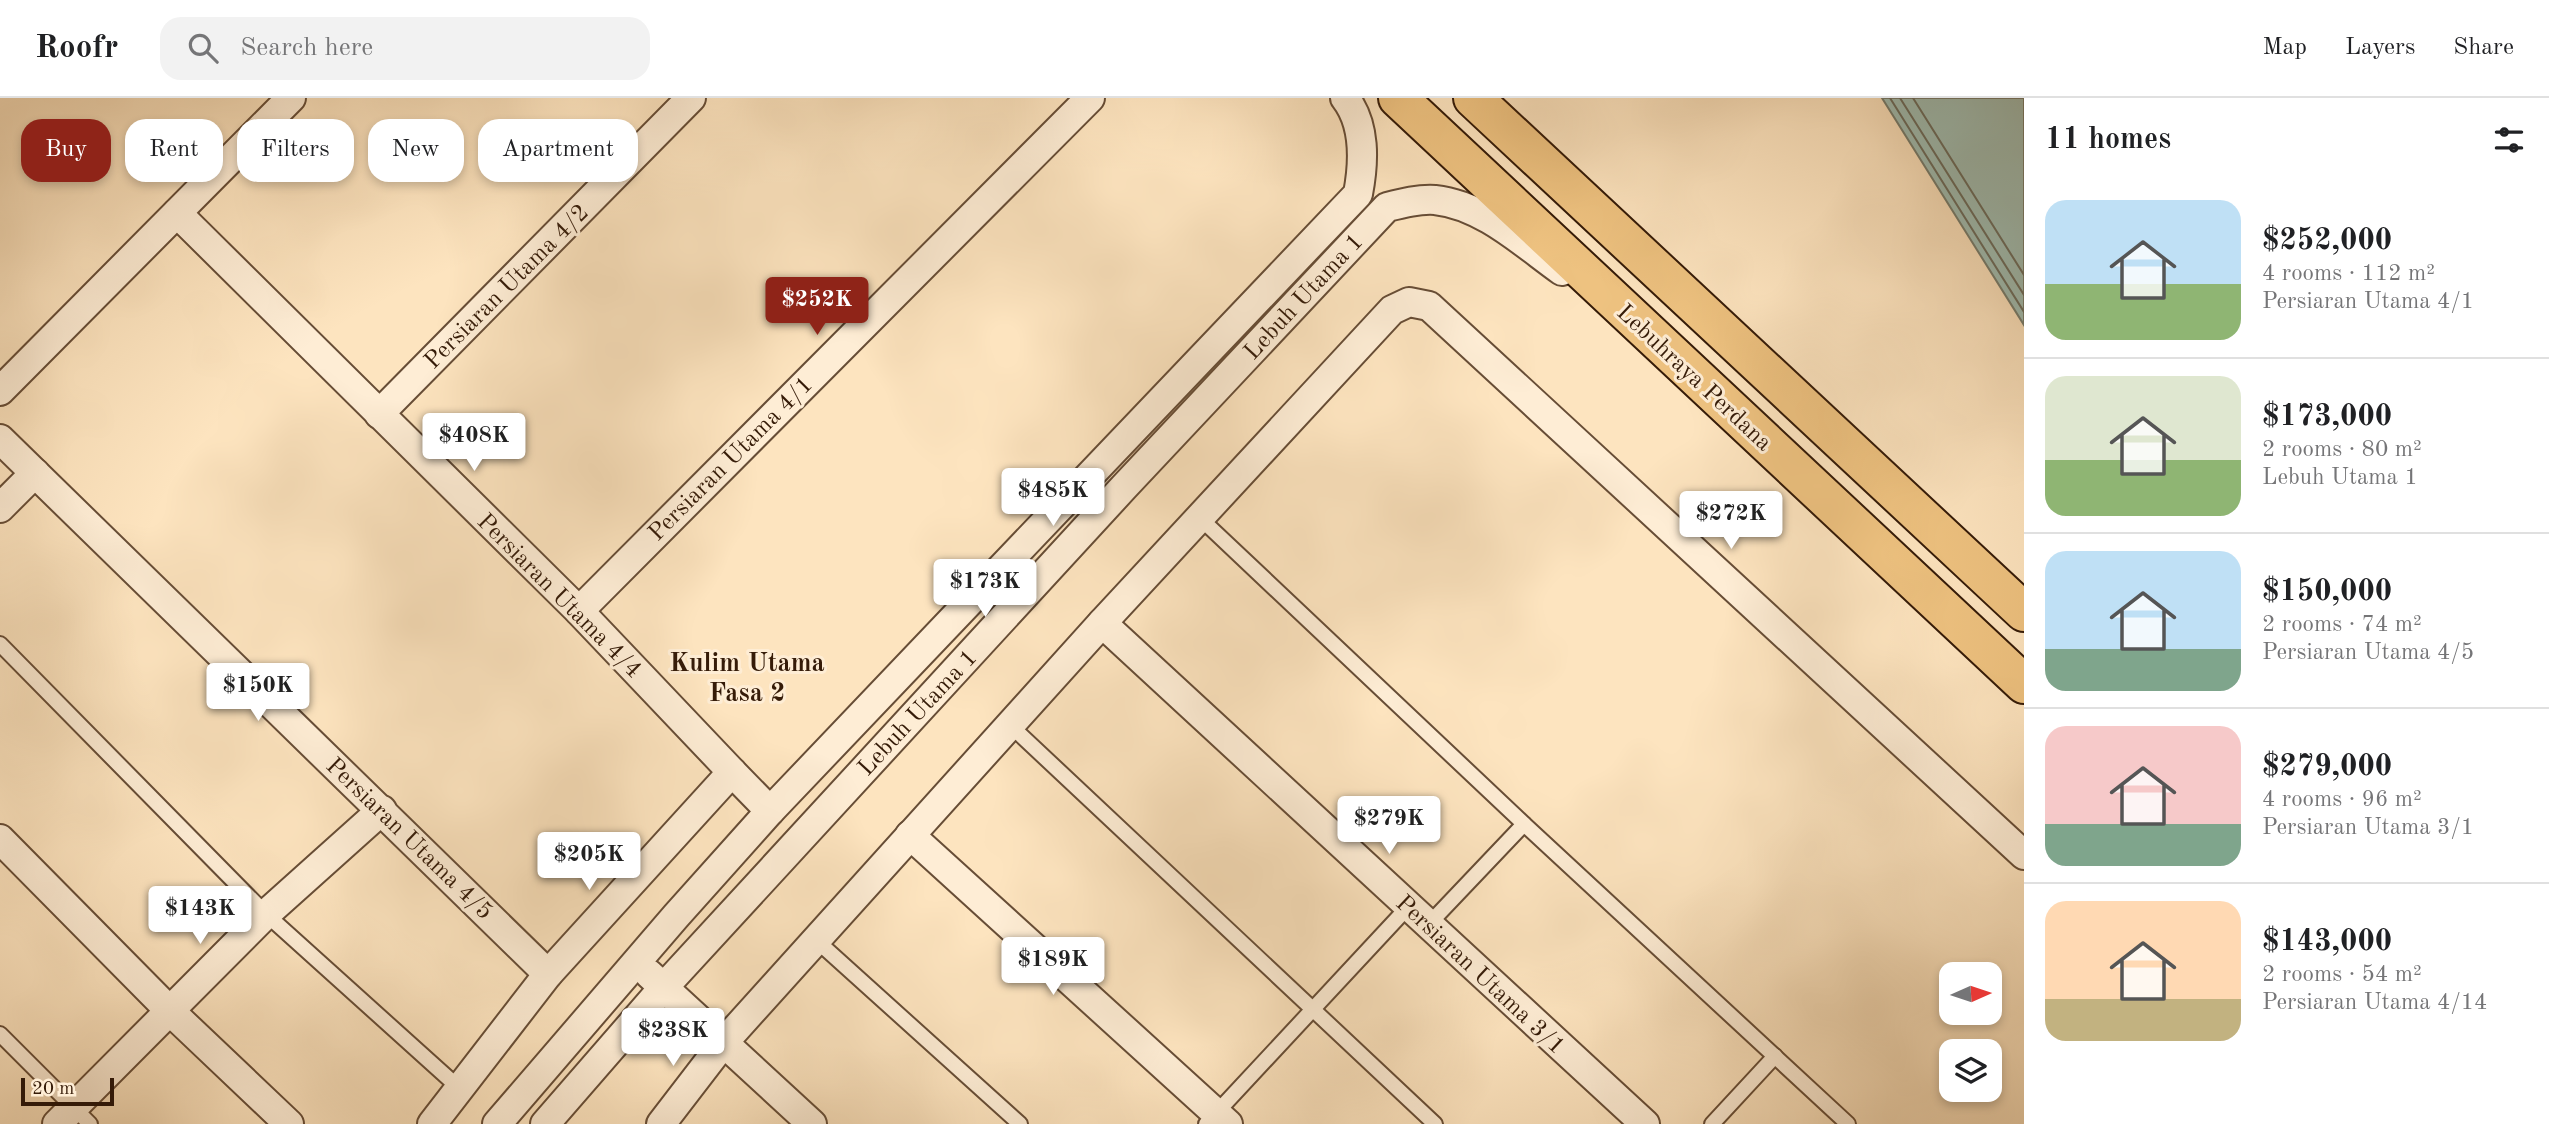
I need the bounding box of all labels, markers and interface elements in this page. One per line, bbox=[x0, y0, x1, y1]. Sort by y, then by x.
search box bbox=[160, 17, 650, 80]
icon: search bbox=[184, 29, 222, 67]
text: Roofr bbox=[35, 32, 118, 65]
text: Search here bbox=[240, 35, 373, 61]
text: Map bbox=[2263, 36, 2307, 60]
text: Layers bbox=[2345, 36, 2415, 60]
text: Share bbox=[2453, 36, 2514, 60]
chip: Buy bbox=[21, 119, 111, 182]
chip: Rent bbox=[125, 119, 223, 182]
chip: Filters bbox=[237, 119, 354, 182]
chip: New bbox=[368, 119, 464, 182]
chip: Apartment bbox=[478, 119, 638, 182]
icon: filters bbox=[2490, 121, 2528, 159]
text: 11 homes bbox=[2045, 125, 2171, 155]
street label: Persiaran Utama 4/2 bbox=[421, 201, 594, 374]
text: $252,000 bbox=[2262, 226, 2392, 256]
icon: home bbox=[2101, 228, 2185, 312]
street label: Lebuh Utama 1 bbox=[1240, 230, 1369, 365]
text: 4 rooms · 112 m² bbox=[2262, 262, 2435, 285]
pin: $252K bbox=[768, 278, 866, 337]
text: $252K bbox=[781, 288, 853, 311]
text: Persiaran Utama 4/1 bbox=[2262, 290, 2474, 313]
street label: Lebuhraya Perdana bbox=[1611, 301, 1776, 456]
street label: Persiaran Utama 4/1 bbox=[645, 373, 818, 546]
text: $173,000 bbox=[2262, 402, 2392, 432]
icon: home bbox=[2101, 404, 2185, 488]
pin: $408K bbox=[425, 414, 523, 473]
text: $408K bbox=[438, 424, 510, 447]
text: 2 rooms · 80 m² bbox=[2262, 438, 2422, 461]
text: Lebuh Utama 1 bbox=[2262, 466, 2418, 489]
pin: $485K bbox=[1004, 468, 1102, 528]
text: $485K bbox=[1017, 479, 1089, 502]
pin: $272K bbox=[1682, 491, 1780, 551]
text: $272K bbox=[1695, 502, 1767, 525]
street label: Persiaran Utama 4/4 bbox=[472, 510, 645, 683]
pin: $173K bbox=[936, 560, 1034, 619]
text: $173K bbox=[949, 570, 1021, 593]
text: $150,000 bbox=[2262, 577, 2392, 607]
icon: home bbox=[2101, 579, 2185, 663]
text: 2 rooms · 74 m² bbox=[2262, 613, 2422, 636]
text: Persiaran Utama 4/5 bbox=[2262, 641, 2474, 664]
street label: Lebuh Utama 1 bbox=[854, 646, 983, 781]
district label: Kulim Utama Fasa 2 bbox=[669, 651, 825, 707]
pin: $150K bbox=[209, 664, 307, 723]
text: $150K bbox=[222, 674, 294, 697]
text: $279,000 bbox=[2262, 752, 2392, 782]
street label: Persiaran Utama 4/5 bbox=[321, 754, 497, 925]
icon: home bbox=[2101, 754, 2185, 838]
text: 4 rooms · 96 m² bbox=[2262, 788, 2422, 811]
pin: $279K bbox=[1340, 796, 1438, 856]
text: $279K bbox=[1353, 807, 1425, 830]
text: Persiaran Utama 3/1 bbox=[2262, 816, 2474, 839]
pin: $205K bbox=[540, 832, 638, 892]
text: $205K bbox=[553, 843, 625, 866]
pin: $143K bbox=[151, 886, 249, 946]
street label: Persiaran Utama 3/1 bbox=[1391, 891, 1569, 1060]
text: $143K bbox=[164, 897, 236, 920]
text: $143,000 bbox=[2262, 927, 2392, 957]
icon: home bbox=[2101, 929, 2185, 1013]
pin: $189K bbox=[1004, 937, 1102, 997]
text: $189K bbox=[1017, 948, 1089, 971]
north arrow bbox=[1939, 962, 2002, 1026]
map controls bbox=[1939, 962, 2002, 1102]
text: 2 rooms · 54 m² bbox=[2262, 963, 2422, 986]
text: Persiaran Utama 4/14 bbox=[2262, 991, 2487, 1014]
pin: $238K bbox=[624, 1009, 722, 1068]
text: $238K bbox=[637, 1019, 709, 1042]
button: layers bbox=[1939, 1039, 2002, 1102]
scale bar bbox=[21, 1075, 114, 1107]
text: 20 m bbox=[32, 1080, 74, 1099]

